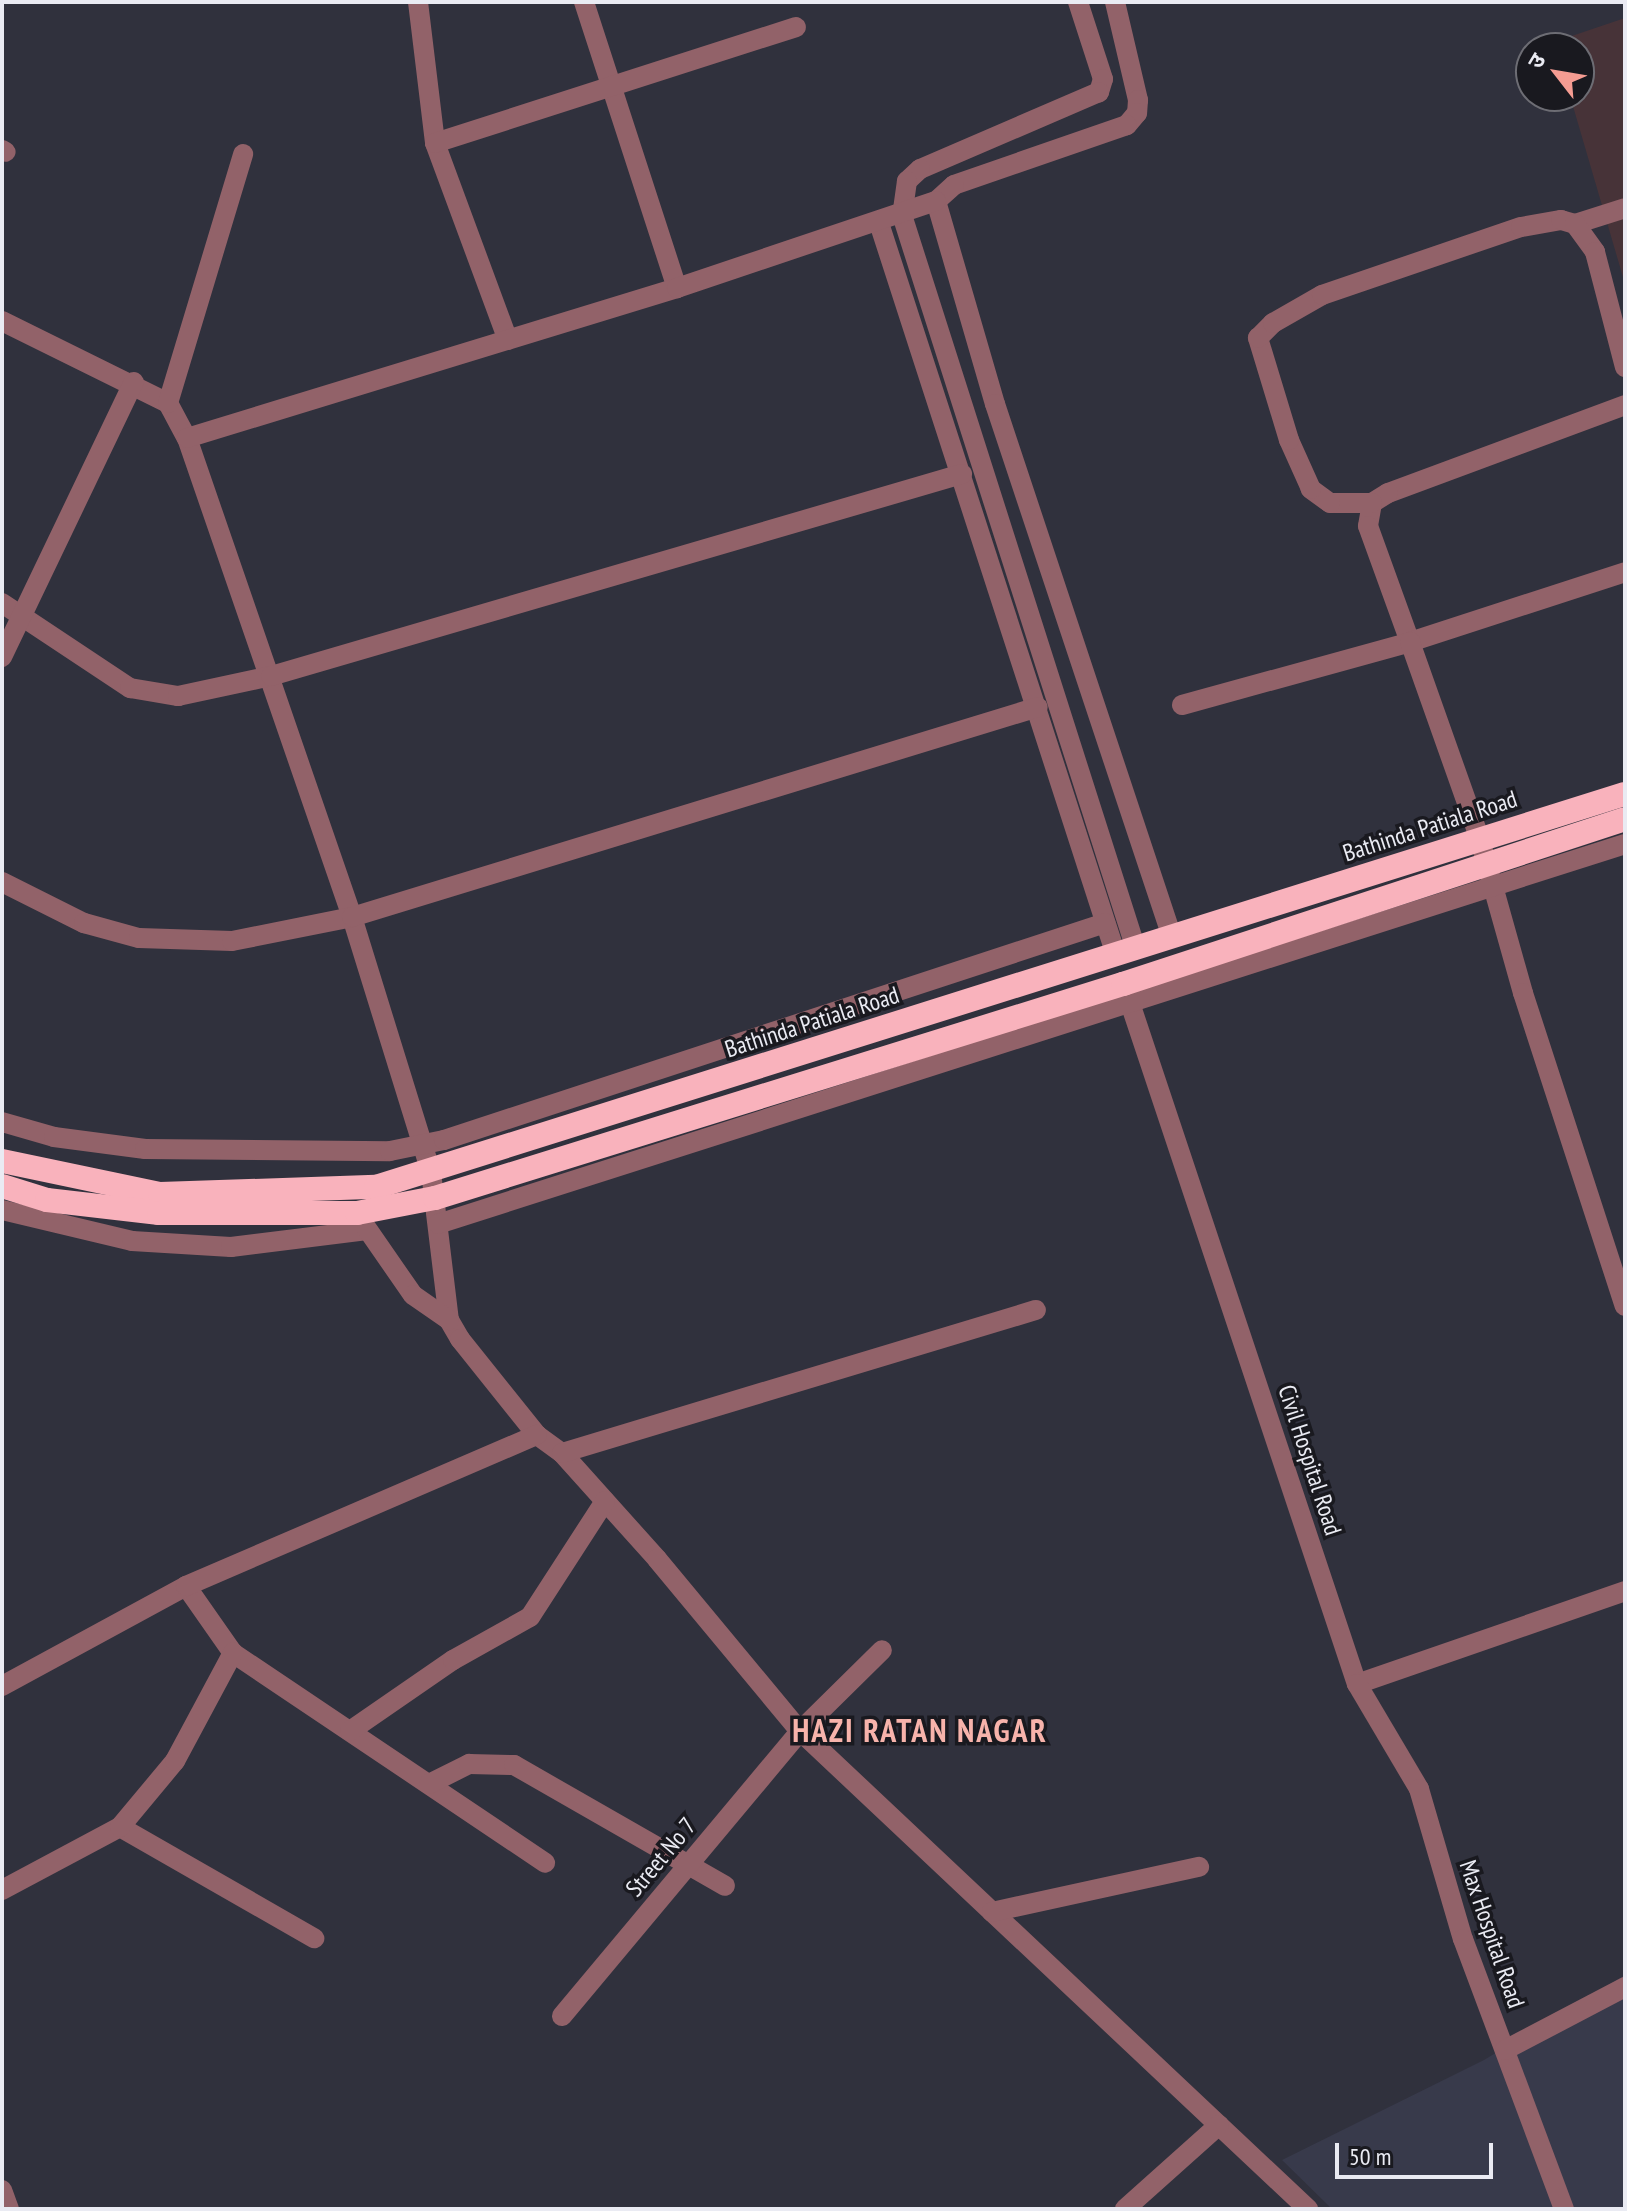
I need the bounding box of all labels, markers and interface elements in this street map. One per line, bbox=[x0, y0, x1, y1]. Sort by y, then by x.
north arrow bbox=[1515, 32, 1595, 112]
text: उ bbox=[1521, 48, 1551, 73]
street label: Bathinda Patiala Road bbox=[1339, 784, 1521, 868]
street label: Bathinda Patiala Road bbox=[721, 980, 903, 1064]
street label: Civil Hospital Road bbox=[1272, 1381, 1348, 1539]
district label: HAZI RATAN NAGAR bbox=[792, 1711, 1048, 1749]
street label: Street No 7 bbox=[620, 1812, 702, 1902]
street label: Max Hospital Road bbox=[1453, 1856, 1531, 2012]
scale bar bbox=[1339, 2127, 1497, 2177]
text: 50 m bbox=[1349, 2141, 1391, 2172]

